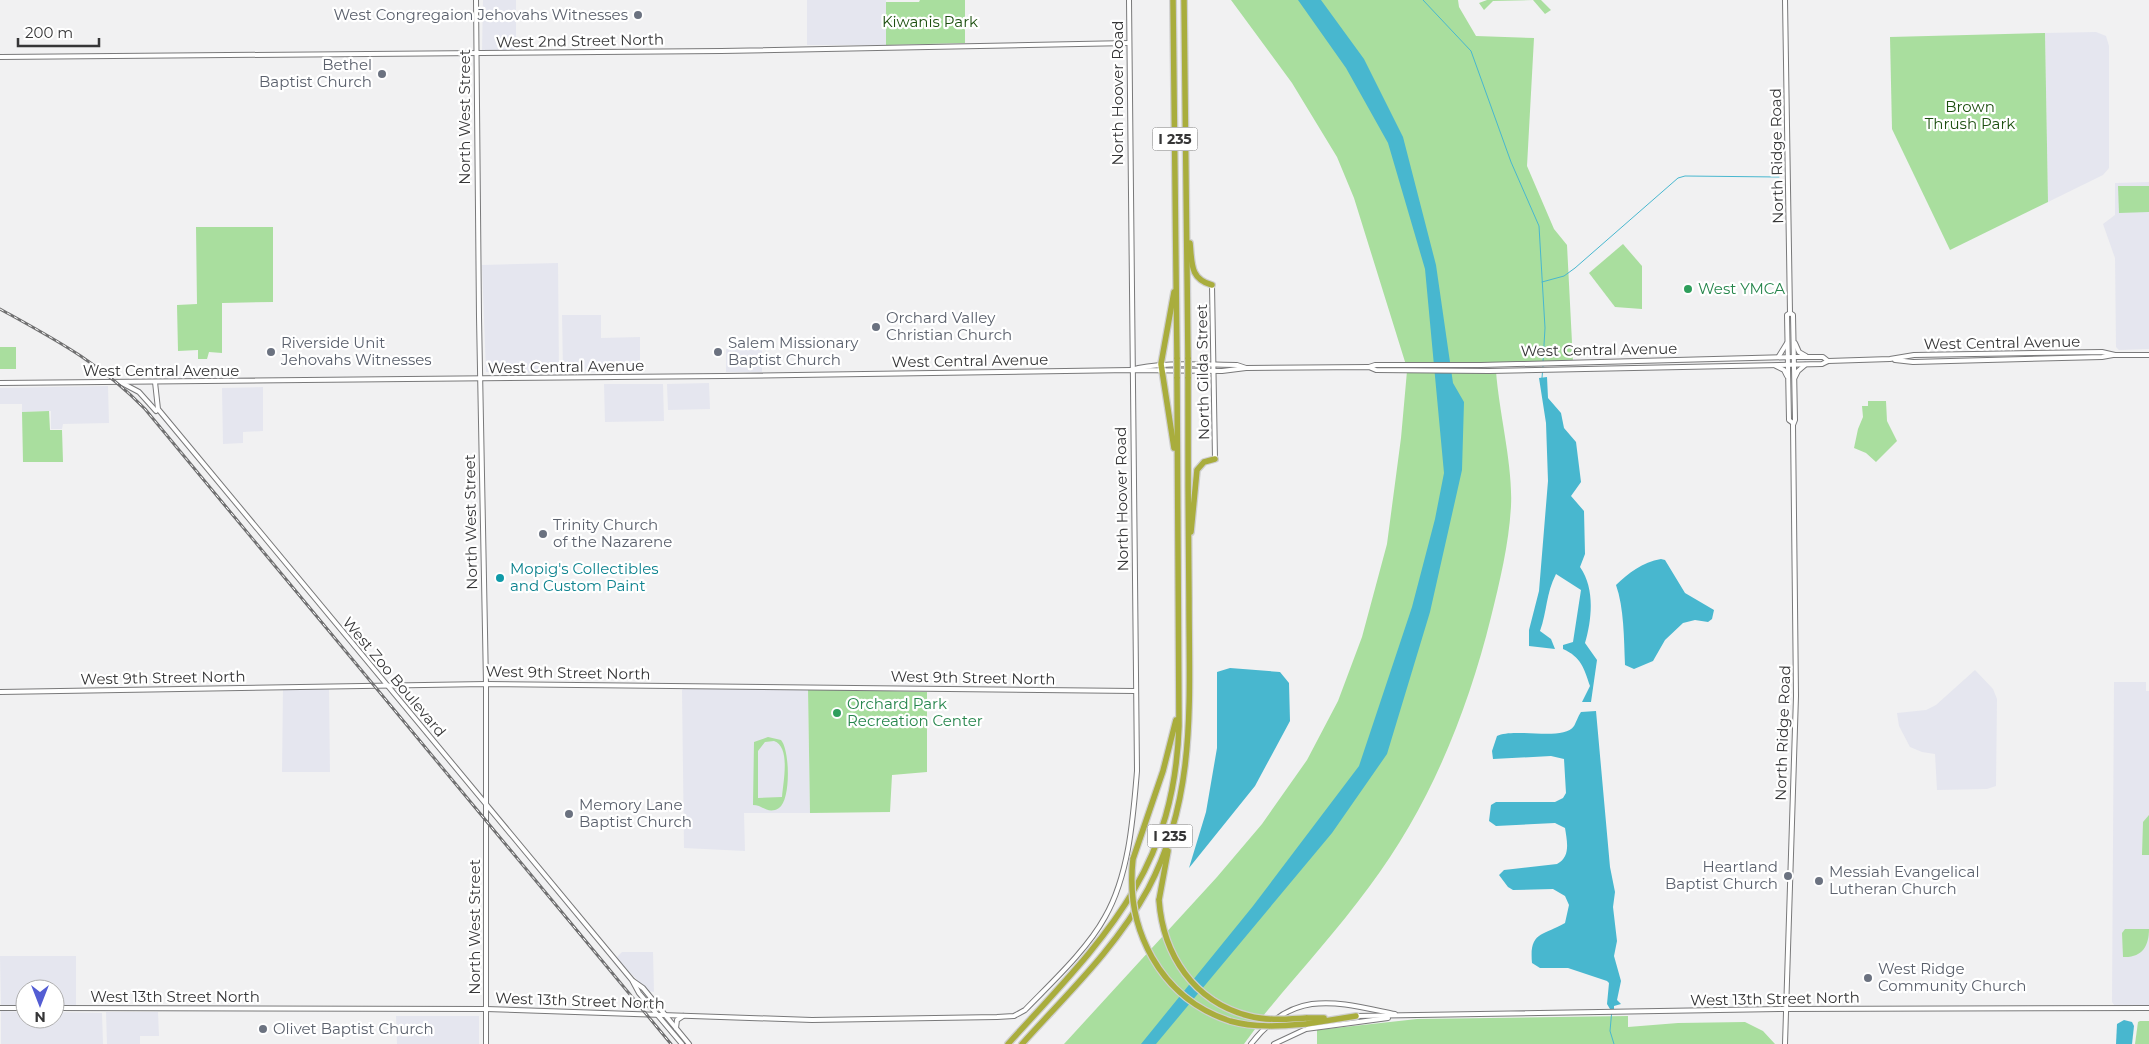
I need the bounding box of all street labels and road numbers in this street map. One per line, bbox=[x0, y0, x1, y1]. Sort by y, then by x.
street label: North Hoover Road bbox=[1108, 21, 1127, 165]
street label: West 2nd Street North bbox=[496, 30, 664, 51]
street label: North West Street bbox=[455, 49, 474, 185]
street label: North Ridge Road bbox=[1766, 88, 1787, 224]
road number: I 235 bbox=[1152, 128, 1198, 150]
street label: North Gilda Street bbox=[1192, 304, 1213, 440]
street label: West Central Avenue bbox=[1924, 332, 2080, 353]
street label: West Central Avenue bbox=[1521, 339, 1677, 360]
street label: West Central Avenue bbox=[892, 350, 1048, 371]
street label: West Central Avenue bbox=[488, 356, 644, 377]
street label: West Central Avenue bbox=[83, 361, 239, 380]
street label: North Hoover Road bbox=[1111, 426, 1132, 572]
street label: North West Street bbox=[460, 454, 481, 590]
street label: West Zoo Boulevard bbox=[339, 613, 450, 741]
street label: West 9th Street North bbox=[485, 662, 651, 683]
street label: North Ridge Road bbox=[1771, 665, 1794, 801]
street label: West 9th Street North bbox=[80, 667, 246, 688]
street label: West 9th Street North bbox=[890, 667, 1056, 688]
road number: I 235 bbox=[1148, 824, 1192, 848]
street label: North West Street bbox=[465, 859, 484, 995]
street label: West 13th Street North bbox=[90, 987, 260, 1006]
street label: West 13th Street North bbox=[495, 988, 665, 1013]
street label: West 13th Street North bbox=[1690, 988, 1860, 1009]

